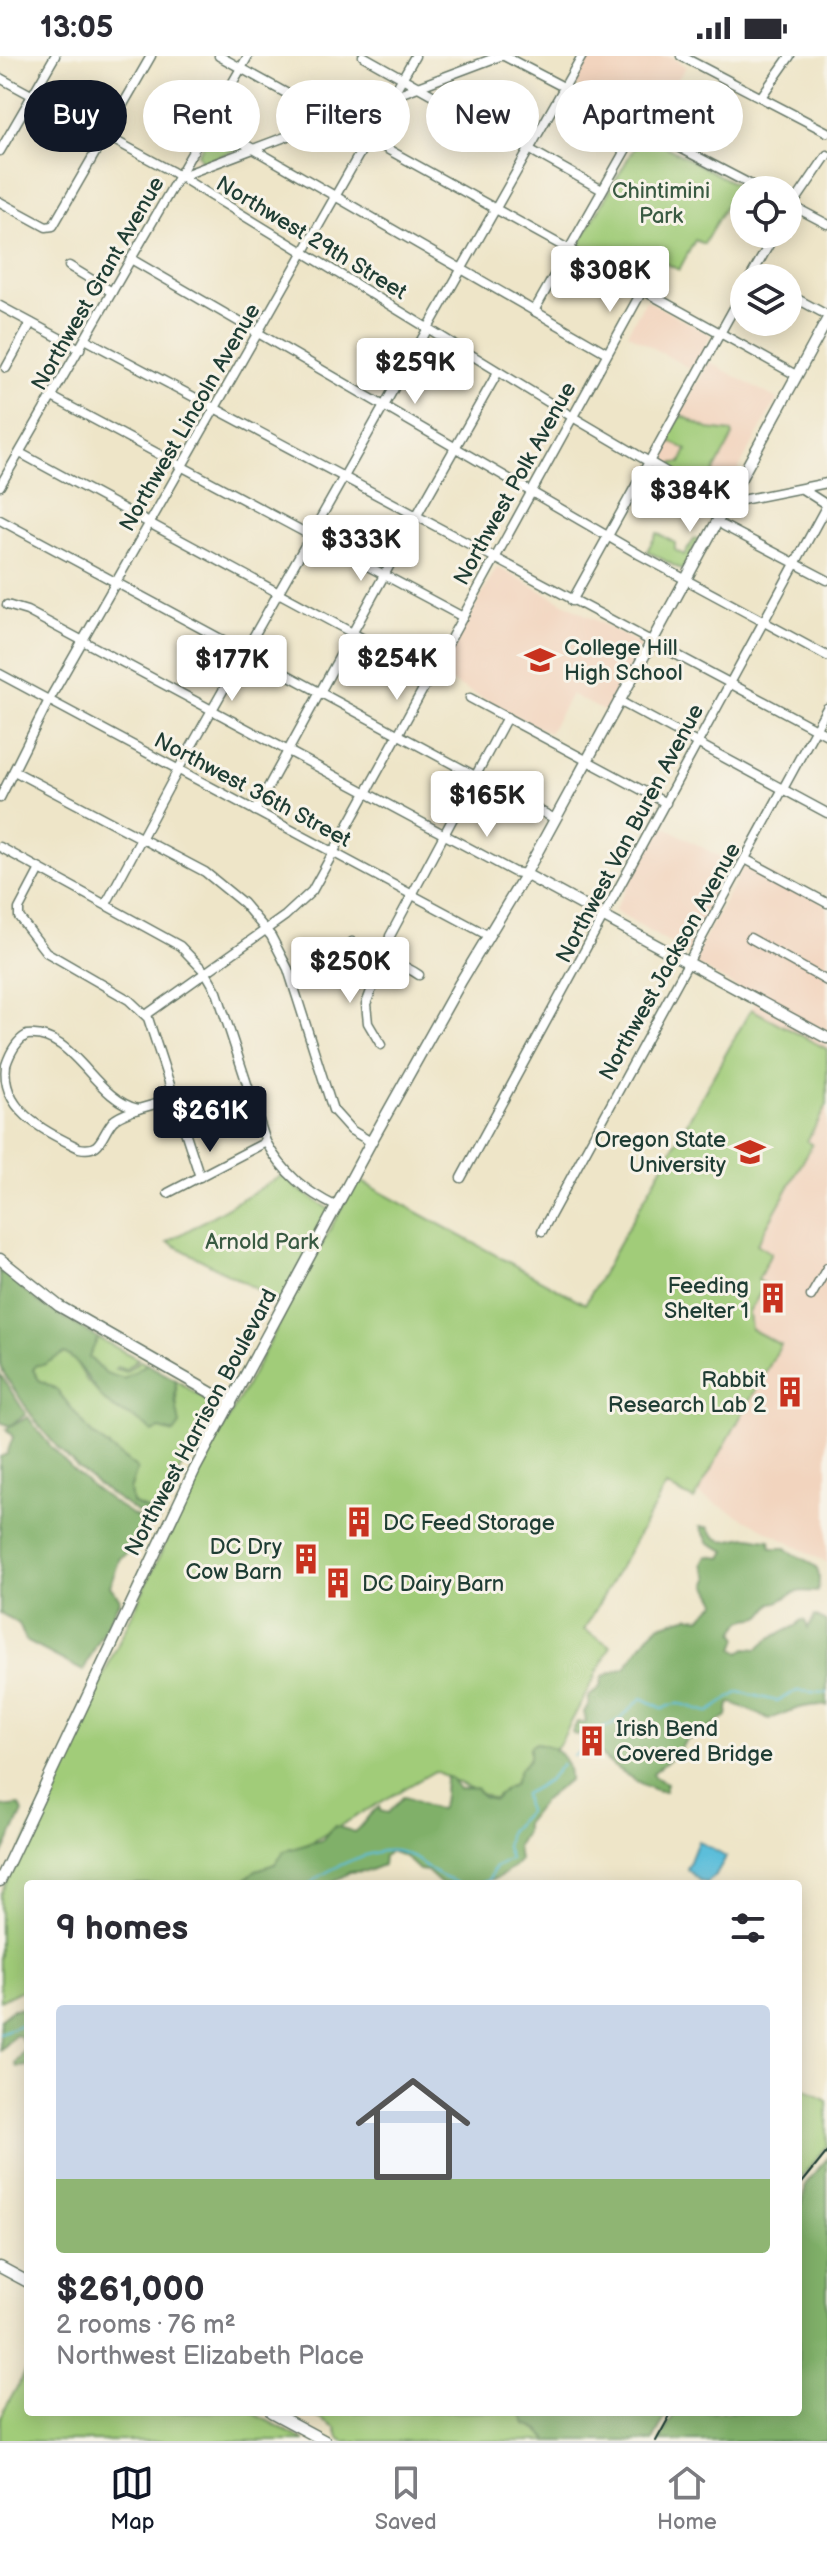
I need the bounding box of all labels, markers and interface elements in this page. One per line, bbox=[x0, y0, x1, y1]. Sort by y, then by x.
text: 13:05 bbox=[40, 10, 113, 46]
chip: Buy bbox=[24, 80, 127, 152]
chip: Rent bbox=[143, 80, 260, 152]
chip: Filters bbox=[276, 80, 410, 152]
chip: New bbox=[426, 80, 539, 152]
chip: Apartment bbox=[555, 80, 743, 152]
street label: Northwest 29th Street bbox=[211, 171, 412, 306]
street label: Northwest Grant Avenue bbox=[26, 172, 171, 396]
map controls bbox=[730, 176, 802, 336]
button: locate bbox=[730, 176, 802, 248]
park label: Chintimini Park bbox=[612, 178, 710, 230]
pin: $308K bbox=[554, 246, 666, 314]
text: $308K bbox=[569, 256, 651, 287]
button: layers bbox=[730, 264, 802, 336]
street label: Northwest Lincoln Avenue bbox=[114, 299, 267, 537]
pin: $259K bbox=[359, 338, 471, 406]
text: $259K bbox=[375, 348, 455, 379]
street label: Northwest Polk Avenue bbox=[448, 377, 582, 590]
pin: $384K bbox=[634, 466, 746, 534]
text: $384K bbox=[650, 476, 730, 507]
pin: $333K bbox=[305, 515, 417, 583]
text: $333K bbox=[321, 525, 401, 556]
pin: $254K bbox=[341, 634, 453, 702]
pin: $177K bbox=[176, 635, 288, 703]
place label: College Hill High School bbox=[564, 635, 683, 687]
school or university icon: College Hill High School bbox=[523, 643, 557, 677]
text: $254K bbox=[357, 644, 437, 675]
text: $177K bbox=[195, 645, 269, 676]
street label: Northwest Van Buren Avenue bbox=[550, 700, 710, 968]
street label: Northwest 36th Street bbox=[149, 727, 356, 854]
pin: $165K bbox=[431, 771, 543, 839]
text: $165K bbox=[449, 781, 525, 812]
street label: Northwest Jackson Avenue bbox=[594, 838, 747, 1085]
pin: $250K bbox=[294, 937, 406, 1005]
text: $250K bbox=[309, 947, 391, 978]
pin: $261K bbox=[154, 1086, 266, 1154]
text: $261K bbox=[171, 1096, 249, 1127]
place label: Oregon State University bbox=[595, 1127, 726, 1179]
school or university icon: Oregon State University bbox=[733, 1135, 767, 1169]
park label: Arnold Park bbox=[205, 1229, 319, 1256]
place label: Feeding Shelter 1 bbox=[664, 1273, 749, 1325]
building icon: Feeding Shelter 1 bbox=[756, 1281, 790, 1315]
street label: Northwest Harrison Boulevard bbox=[119, 1285, 283, 1561]
place label: Rabbit Research Lab 2 bbox=[608, 1367, 766, 1419]
building icon: Rabbit Research Lab 2 bbox=[773, 1375, 807, 1409]
building icon: DC Feed Storage bbox=[342, 1505, 376, 1539]
place label: DC Feed Storage bbox=[383, 1510, 555, 1537]
place label: DC Dry Cow Barn bbox=[185, 1534, 282, 1586]
building icon: DC Dry Cow Barn bbox=[289, 1542, 323, 1576]
building icon: DC Dairy Barn bbox=[321, 1566, 355, 1600]
place label: DC Dairy Barn bbox=[362, 1571, 504, 1598]
place label: Irish Bend Covered Bridge bbox=[616, 1716, 773, 1768]
building icon: Irish Bend Covered Bridge bbox=[575, 1724, 609, 1758]
icon: filters bbox=[726, 1906, 770, 1950]
text: 9 homes bbox=[56, 1908, 188, 1949]
icon: home bbox=[341, 2057, 485, 2201]
text: $261,000 bbox=[56, 2269, 205, 2310]
text: 2 rooms · 76 m² bbox=[56, 2310, 236, 2341]
text: Northwest Elizabeth Place bbox=[56, 2341, 364, 2372]
tab: Map bbox=[110, 2461, 154, 2536]
tab: Saved bbox=[375, 2461, 437, 2536]
tab: Home bbox=[657, 2461, 717, 2536]

